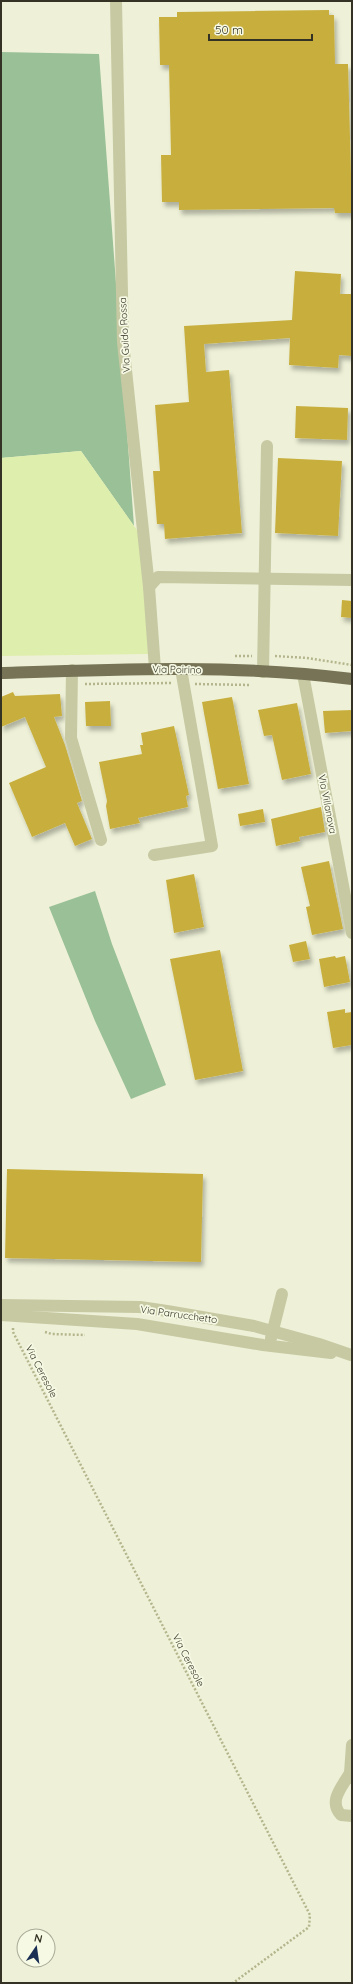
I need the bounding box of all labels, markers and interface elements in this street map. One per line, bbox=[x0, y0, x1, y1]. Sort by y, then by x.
scale bar bbox=[209, 16, 312, 42]
text: 50 m bbox=[215, 22, 243, 37]
street label: Via Guido Rossa bbox=[116, 297, 133, 373]
street label: Via Poirino bbox=[152, 663, 202, 676]
street label: Via Villanova bbox=[315, 773, 340, 835]
street label: Via Parrucchetto bbox=[140, 1303, 218, 1326]
street label: Via Ceresole bbox=[23, 1343, 61, 1400]
street label: Via Ceresole bbox=[170, 1632, 208, 1689]
north arrow bbox=[16, 1928, 56, 1968]
text: N bbox=[33, 1931, 44, 1946]

